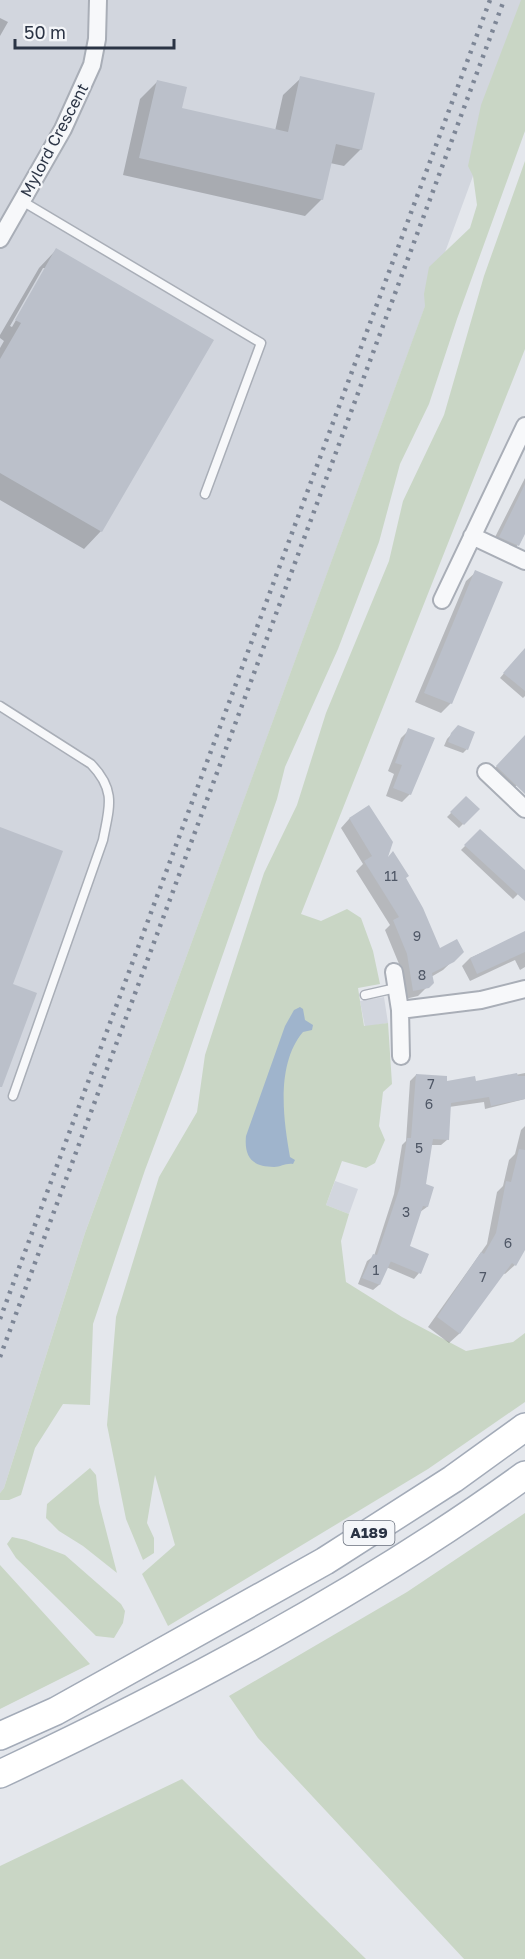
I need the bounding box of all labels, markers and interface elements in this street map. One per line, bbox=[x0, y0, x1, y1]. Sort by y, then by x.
scale bar bbox=[15, 12, 174, 50]
text: 50 m bbox=[24, 21, 66, 43]
street label: Mylord Crescent bbox=[16, 80, 92, 200]
house number: 11 bbox=[384, 867, 398, 884]
house number: 9 bbox=[413, 927, 421, 944]
house number: 8 bbox=[418, 966, 426, 983]
house number: 7 bbox=[427, 1075, 435, 1092]
house number: 6 bbox=[425, 1095, 433, 1112]
house number: 5 bbox=[415, 1139, 423, 1156]
house number: 3 bbox=[402, 1203, 410, 1220]
house number: 6 bbox=[504, 1234, 512, 1251]
house number: 1 bbox=[373, 1261, 380, 1278]
house number: 7 bbox=[479, 1268, 487, 1285]
road number: A189 bbox=[344, 1521, 394, 1545]

